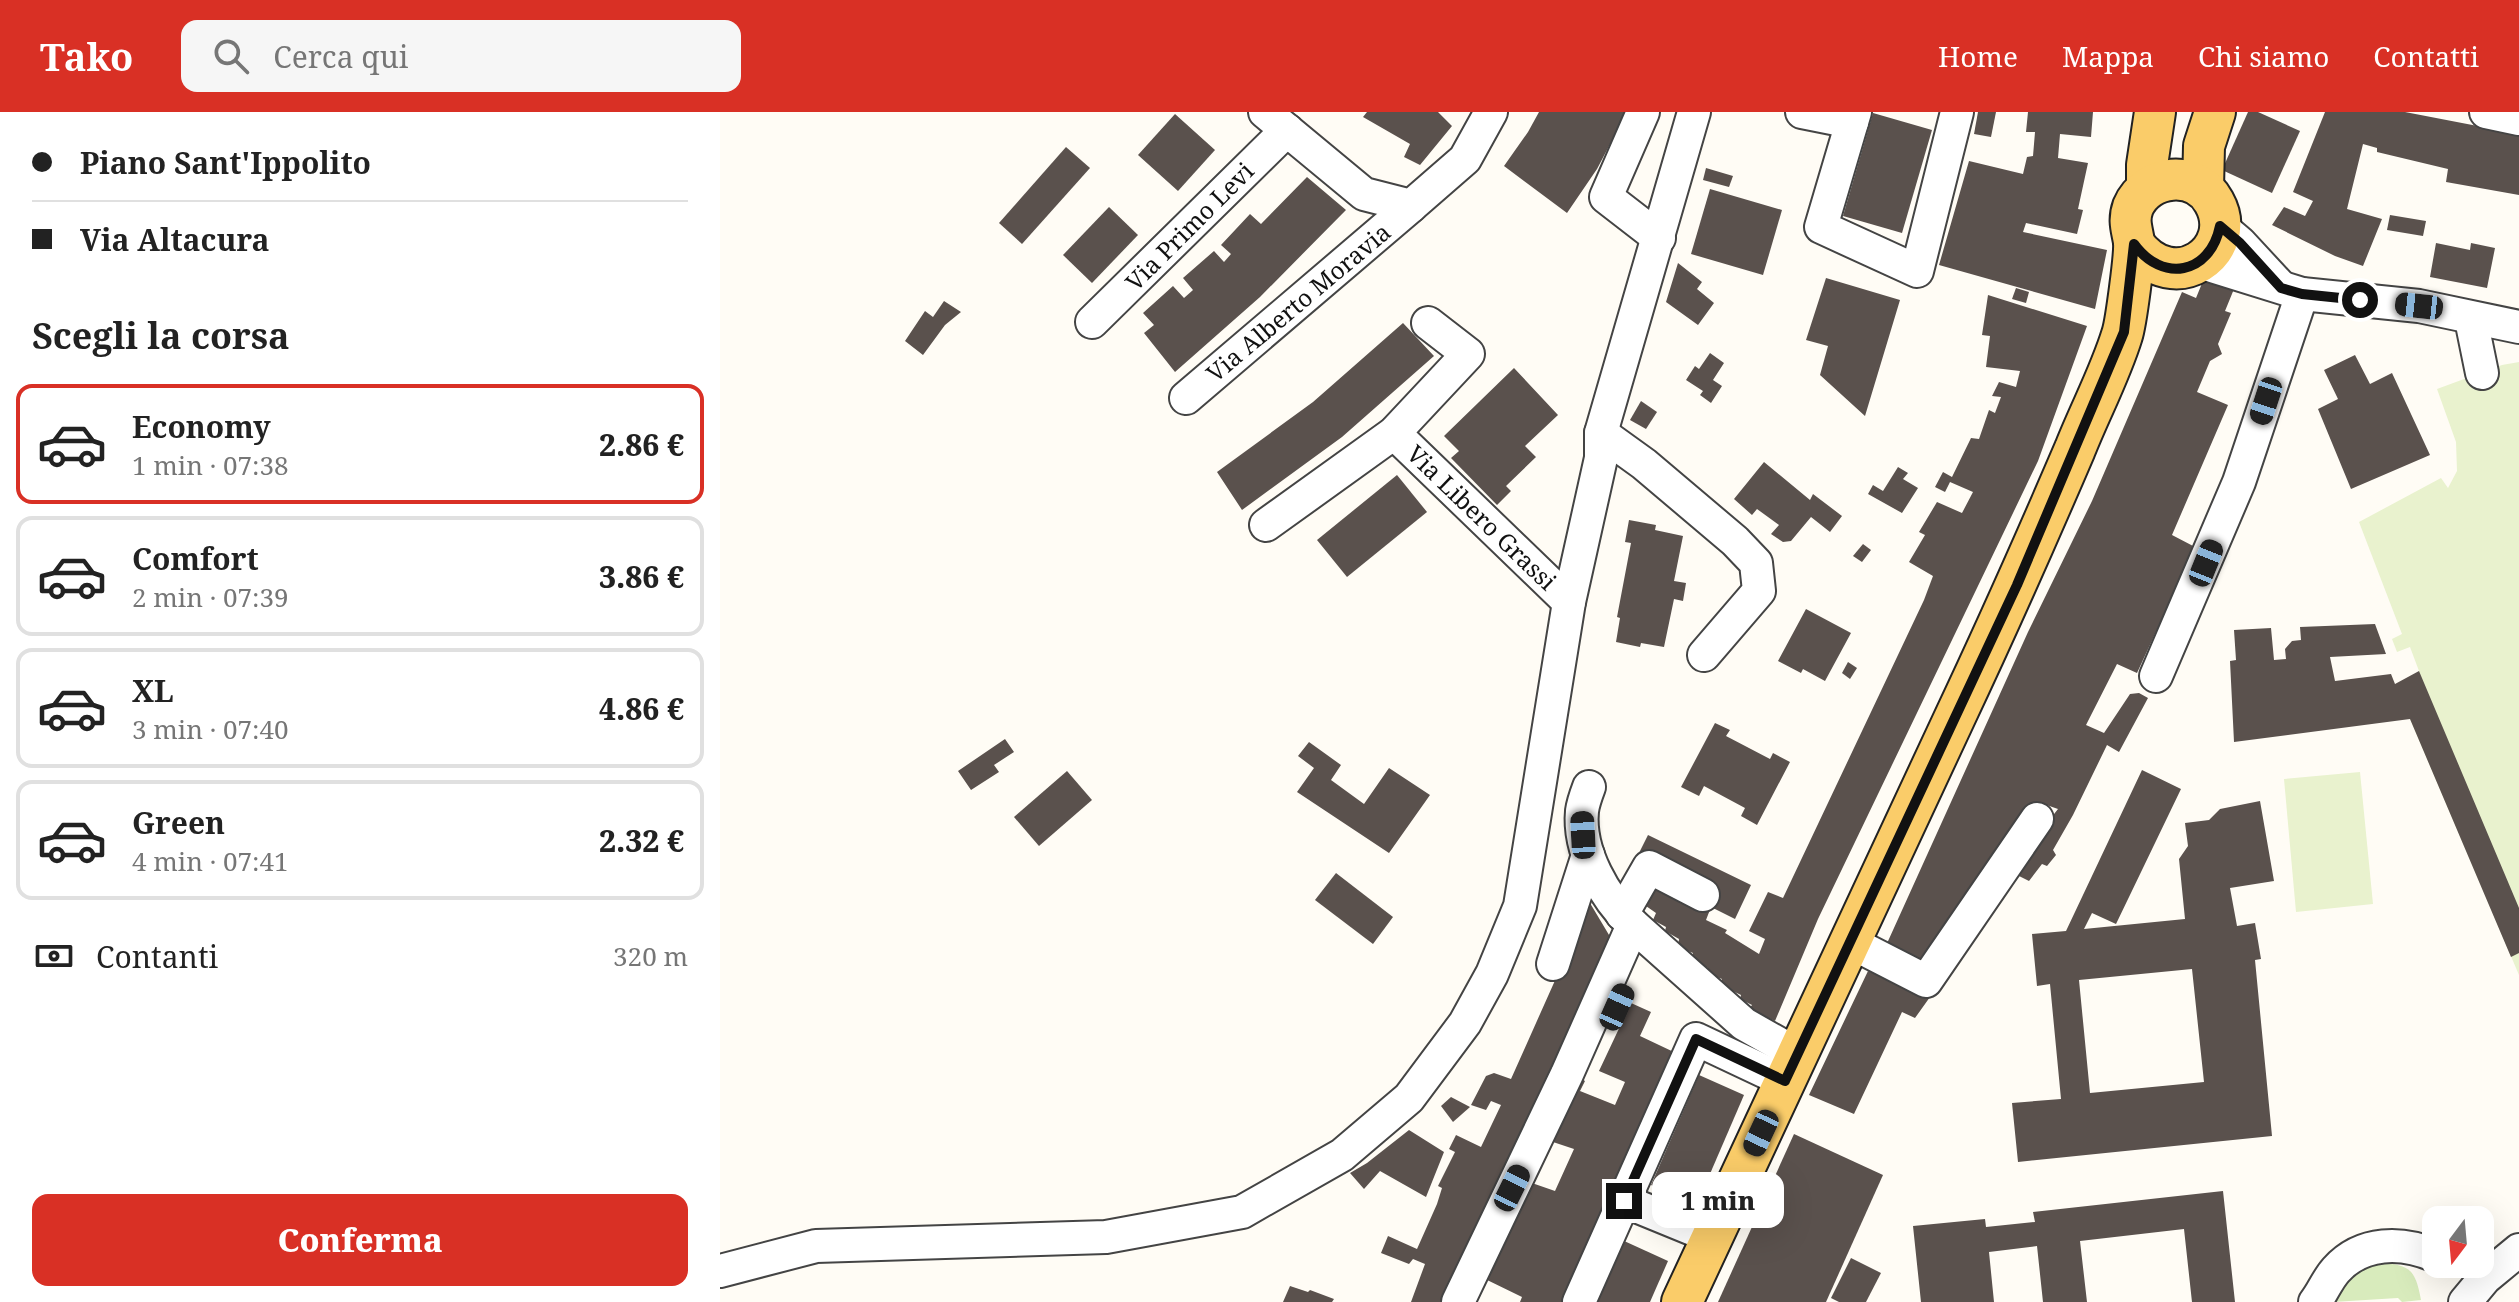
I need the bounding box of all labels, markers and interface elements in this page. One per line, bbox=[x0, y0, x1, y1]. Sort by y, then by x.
search box bbox=[181, 20, 741, 92]
text: Tako bbox=[40, 30, 133, 82]
icon: search bbox=[209, 34, 253, 78]
text: Cerca qui bbox=[273, 36, 408, 77]
text: Home bbox=[1938, 37, 2018, 75]
text: Mappa bbox=[2062, 37, 2154, 75]
text: Chi siamo bbox=[2198, 37, 2329, 75]
text: Contatti bbox=[2373, 37, 2479, 75]
text: Piano Sant'Ippolito bbox=[80, 142, 371, 183]
street label: Via Primo Levi bbox=[1117, 154, 1261, 298]
street label: Via Alberto Moravia bbox=[1199, 215, 1397, 389]
text: Via Altacura bbox=[80, 219, 270, 260]
route start bbox=[2342, 282, 2378, 318]
car bbox=[2394, 292, 2444, 320]
text: Scegli la corsa bbox=[32, 311, 290, 360]
car bbox=[2247, 374, 2285, 428]
text: Economy bbox=[132, 406, 271, 447]
icon: car bbox=[36, 408, 108, 480]
text: 2.86 € bbox=[599, 424, 684, 465]
street label: Via Libero Grassi bbox=[1400, 437, 1564, 597]
text: 1 min · 07:38 bbox=[132, 447, 289, 483]
car bbox=[2186, 536, 2226, 590]
text: Comfort bbox=[132, 538, 259, 579]
icon: car bbox=[36, 540, 108, 612]
text: 3.86 € bbox=[599, 556, 684, 597]
text: 2 min · 07:39 bbox=[132, 579, 289, 615]
text: XL bbox=[132, 670, 174, 711]
icon: car bbox=[36, 672, 108, 744]
text: 4.86 € bbox=[599, 688, 684, 729]
text: 3 min · 07:40 bbox=[132, 711, 289, 747]
text: Green bbox=[132, 802, 225, 843]
icon: car bbox=[36, 804, 108, 876]
car bbox=[1570, 810, 1596, 860]
text: 2.32 € bbox=[599, 820, 684, 861]
text: 4 min · 07:41 bbox=[132, 843, 289, 879]
icon: cash bbox=[32, 934, 76, 978]
text: Contanti bbox=[96, 936, 218, 977]
text: 320 m bbox=[613, 938, 688, 974]
car bbox=[1596, 980, 1638, 1034]
car bbox=[1740, 1106, 1782, 1160]
car bbox=[1491, 1161, 1533, 1215]
callout: 1 min bbox=[1652, 1173, 1784, 1229]
text: 1 min bbox=[1681, 1182, 1755, 1218]
route end bbox=[1606, 1183, 1642, 1219]
button: Conferma bbox=[32, 1194, 688, 1286]
north arrow bbox=[2422, 1206, 2494, 1278]
map controls bbox=[2422, 1206, 2494, 1278]

